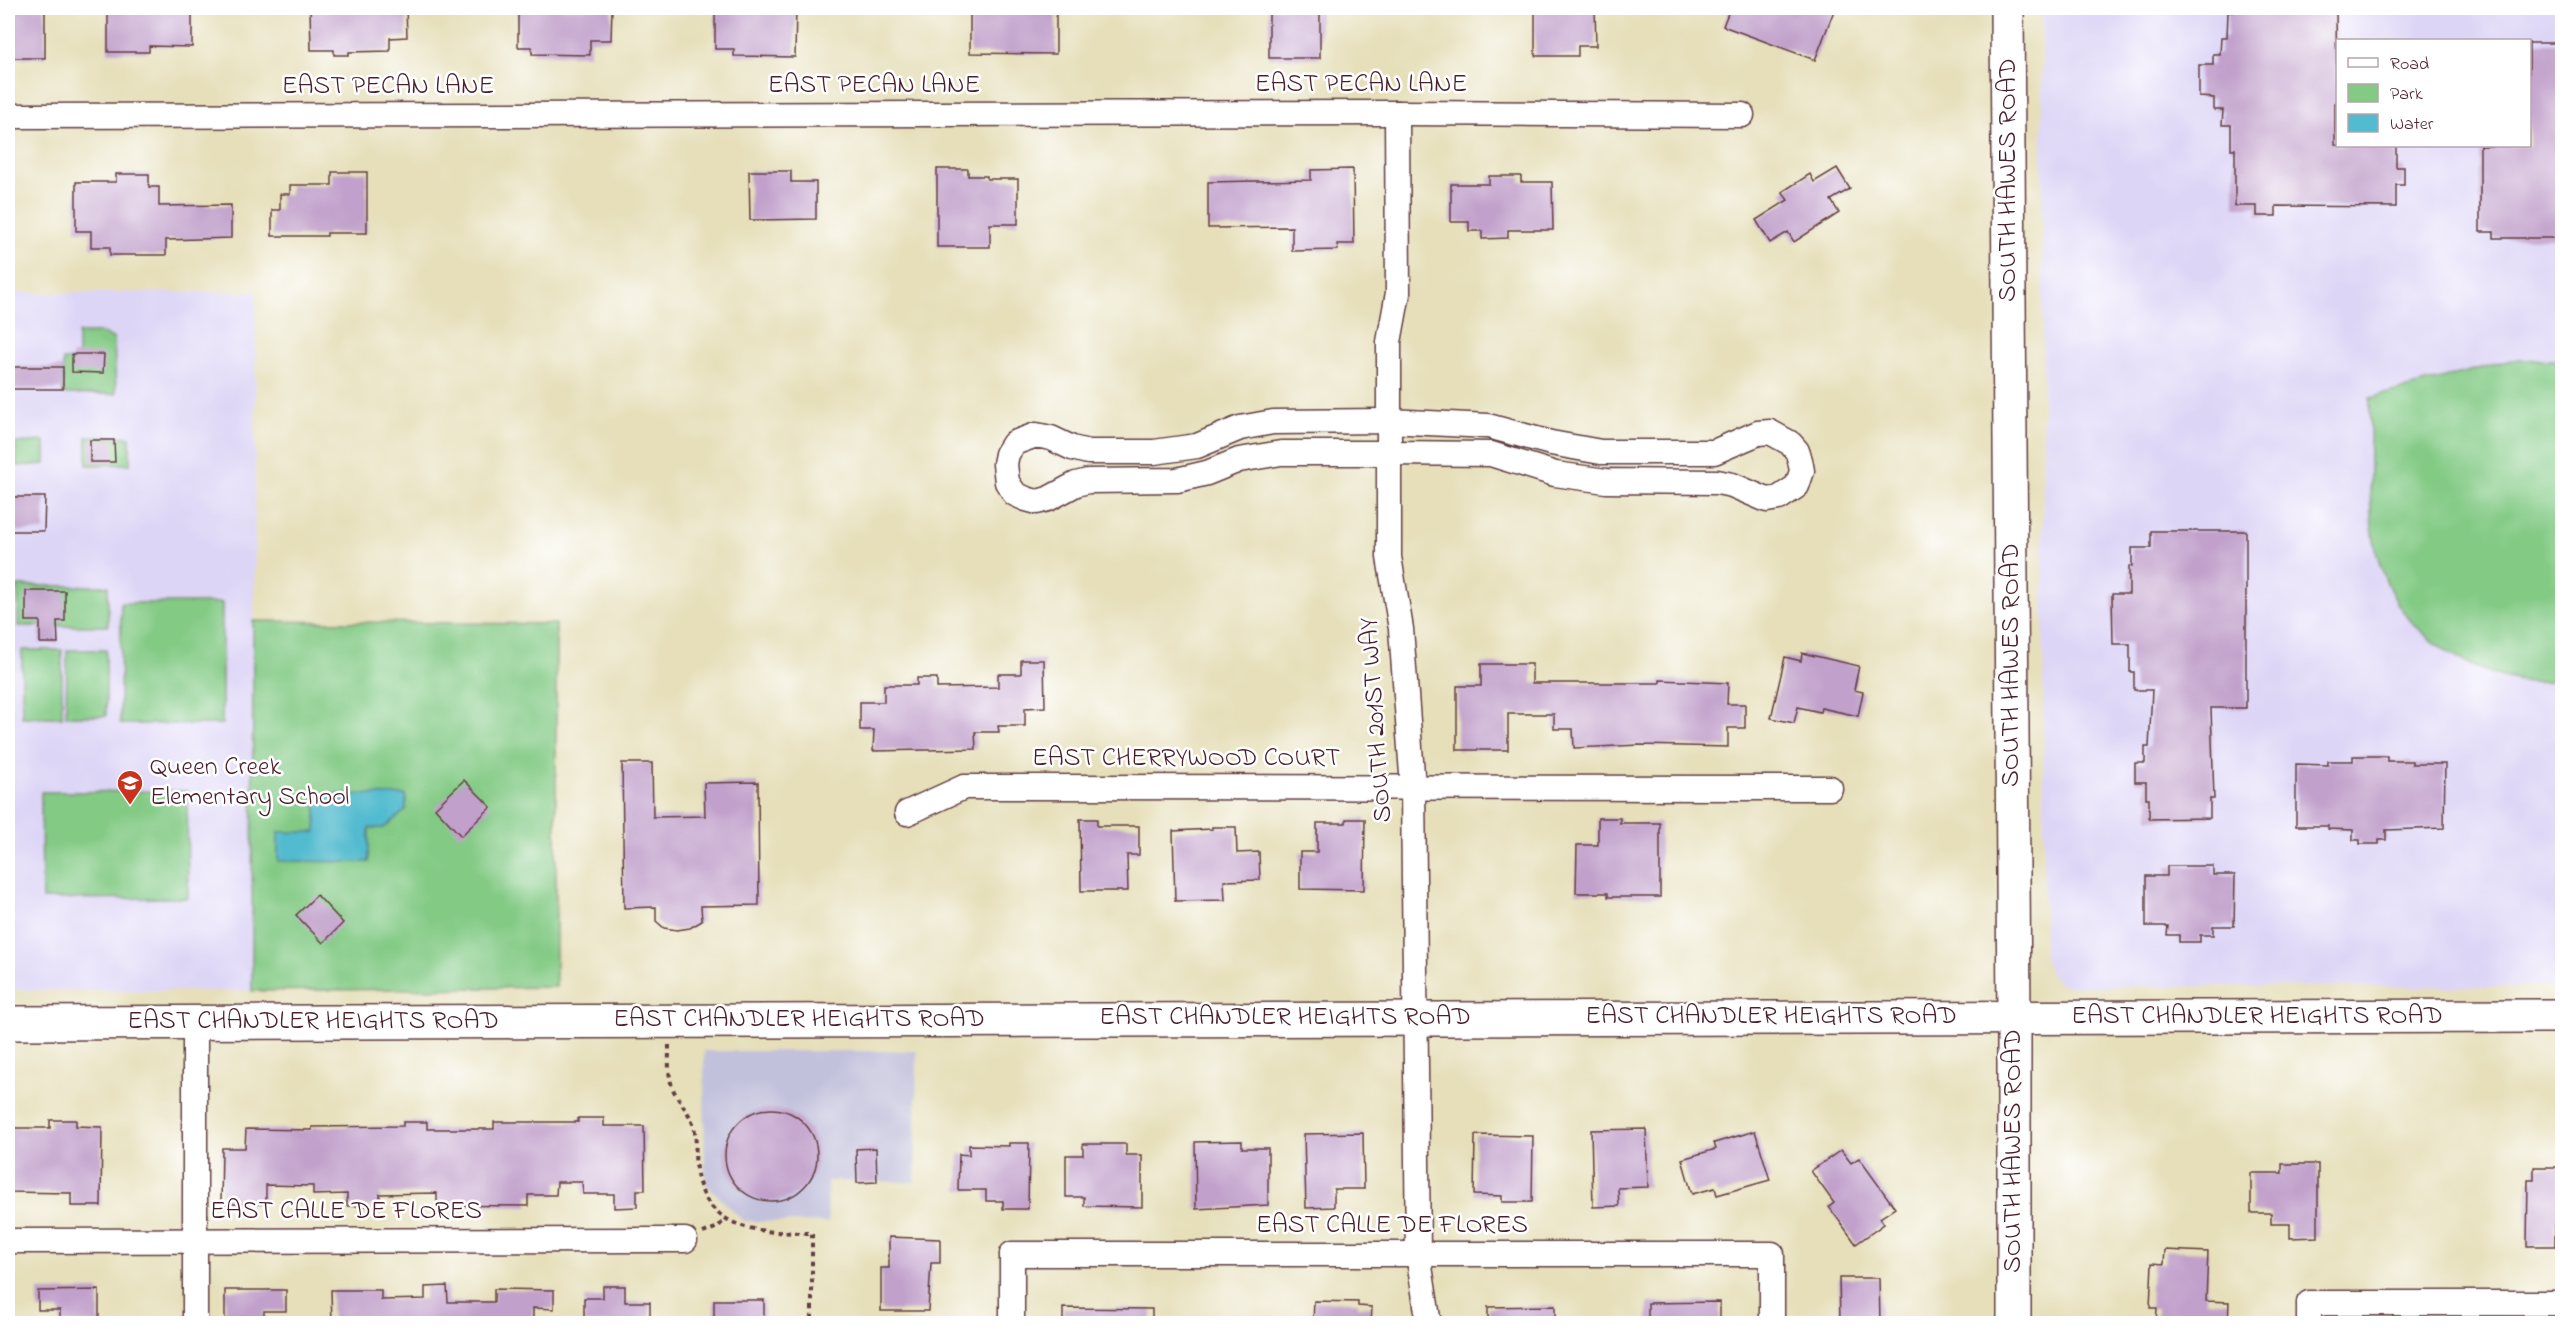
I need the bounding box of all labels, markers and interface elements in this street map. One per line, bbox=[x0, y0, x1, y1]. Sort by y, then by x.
legend bbox=[2336, 39, 2531, 147]
text: Road bbox=[2390, 52, 2429, 78]
street label: SOUTH HAWES ROAD bbox=[1990, 58, 2028, 302]
street label: EAST PECAN LANE bbox=[1255, 66, 1467, 104]
street label: EAST PECAN LANE bbox=[768, 67, 980, 105]
street label: EAST PECAN LANE bbox=[282, 68, 494, 106]
text: Park bbox=[2390, 82, 2423, 108]
text: Water bbox=[2390, 112, 2434, 138]
street label: SOUTH HAWES ROAD bbox=[1993, 543, 2031, 787]
street label: SOUTH 201ST WAY bbox=[1351, 616, 1403, 824]
street label: EAST CHERRYWOOD COURT bbox=[1032, 740, 1340, 778]
place label: Queen Creek Elementary School bbox=[150, 749, 349, 817]
school or university icon: Queen Creek Elementary School bbox=[115, 768, 145, 806]
street label: EAST CHANDLER HEIGHTS ROAD bbox=[1585, 998, 1957, 1036]
street label: EAST CHANDLER HEIGHTS ROAD bbox=[2071, 998, 2443, 1036]
street label: EAST CHANDLER HEIGHTS ROAD bbox=[1099, 999, 1471, 1037]
street label: EAST CHANDLER HEIGHTS ROAD bbox=[613, 1001, 985, 1039]
street label: EAST CHANDLER HEIGHTS ROAD bbox=[127, 1003, 499, 1041]
street label: SOUTH HAWES ROAD bbox=[1995, 1029, 2033, 1273]
street label: EAST CALLE DE FLORES bbox=[210, 1193, 482, 1231]
street label: EAST CALLE DE FLORES bbox=[1256, 1207, 1528, 1245]

